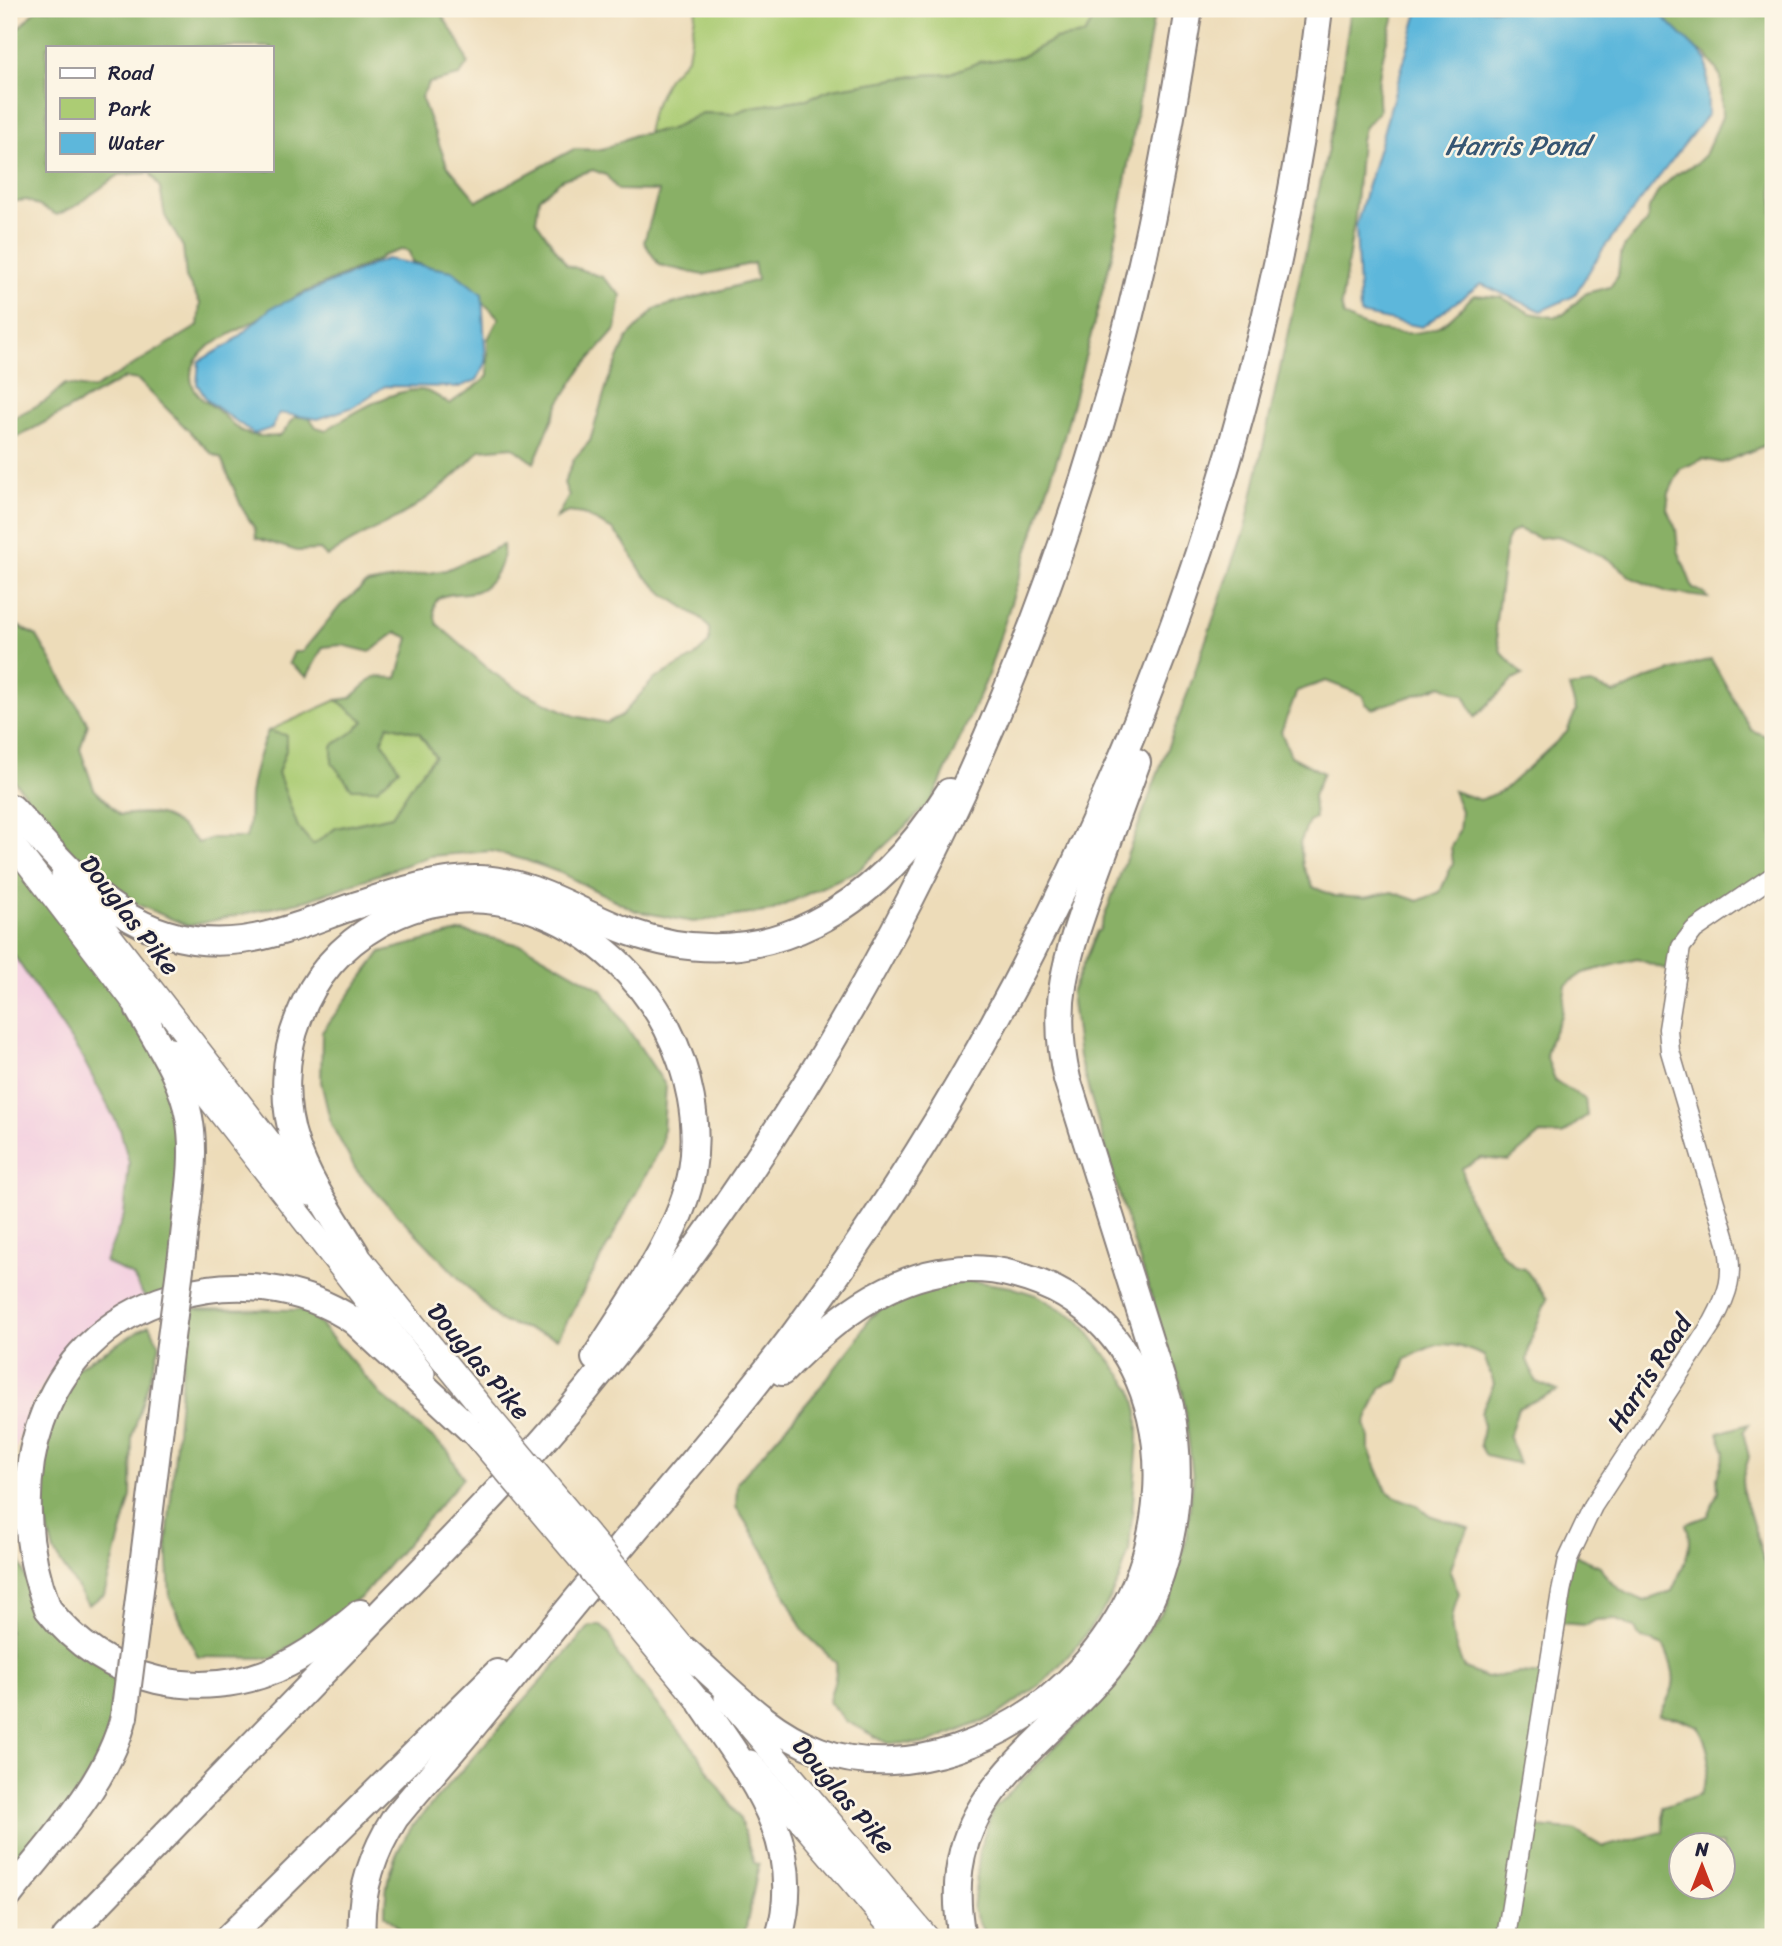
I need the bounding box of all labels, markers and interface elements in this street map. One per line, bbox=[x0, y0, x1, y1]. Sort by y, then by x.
legend bbox=[46, 46, 273, 172]
text: Road bbox=[108, 54, 155, 92]
text: Park bbox=[108, 90, 151, 128]
water label: Harris Pond bbox=[1445, 121, 1596, 170]
text: Water bbox=[108, 124, 165, 162]
street label: Douglas Pike bbox=[68, 844, 192, 986]
street label: Douglas Pike bbox=[415, 1291, 543, 1431]
street label: Harris Road bbox=[1594, 1303, 1706, 1441]
street label: Douglas Pike bbox=[780, 1725, 908, 1865]
north arrow bbox=[1666, 1830, 1736, 1900]
text: N bbox=[1694, 1833, 1709, 1866]

